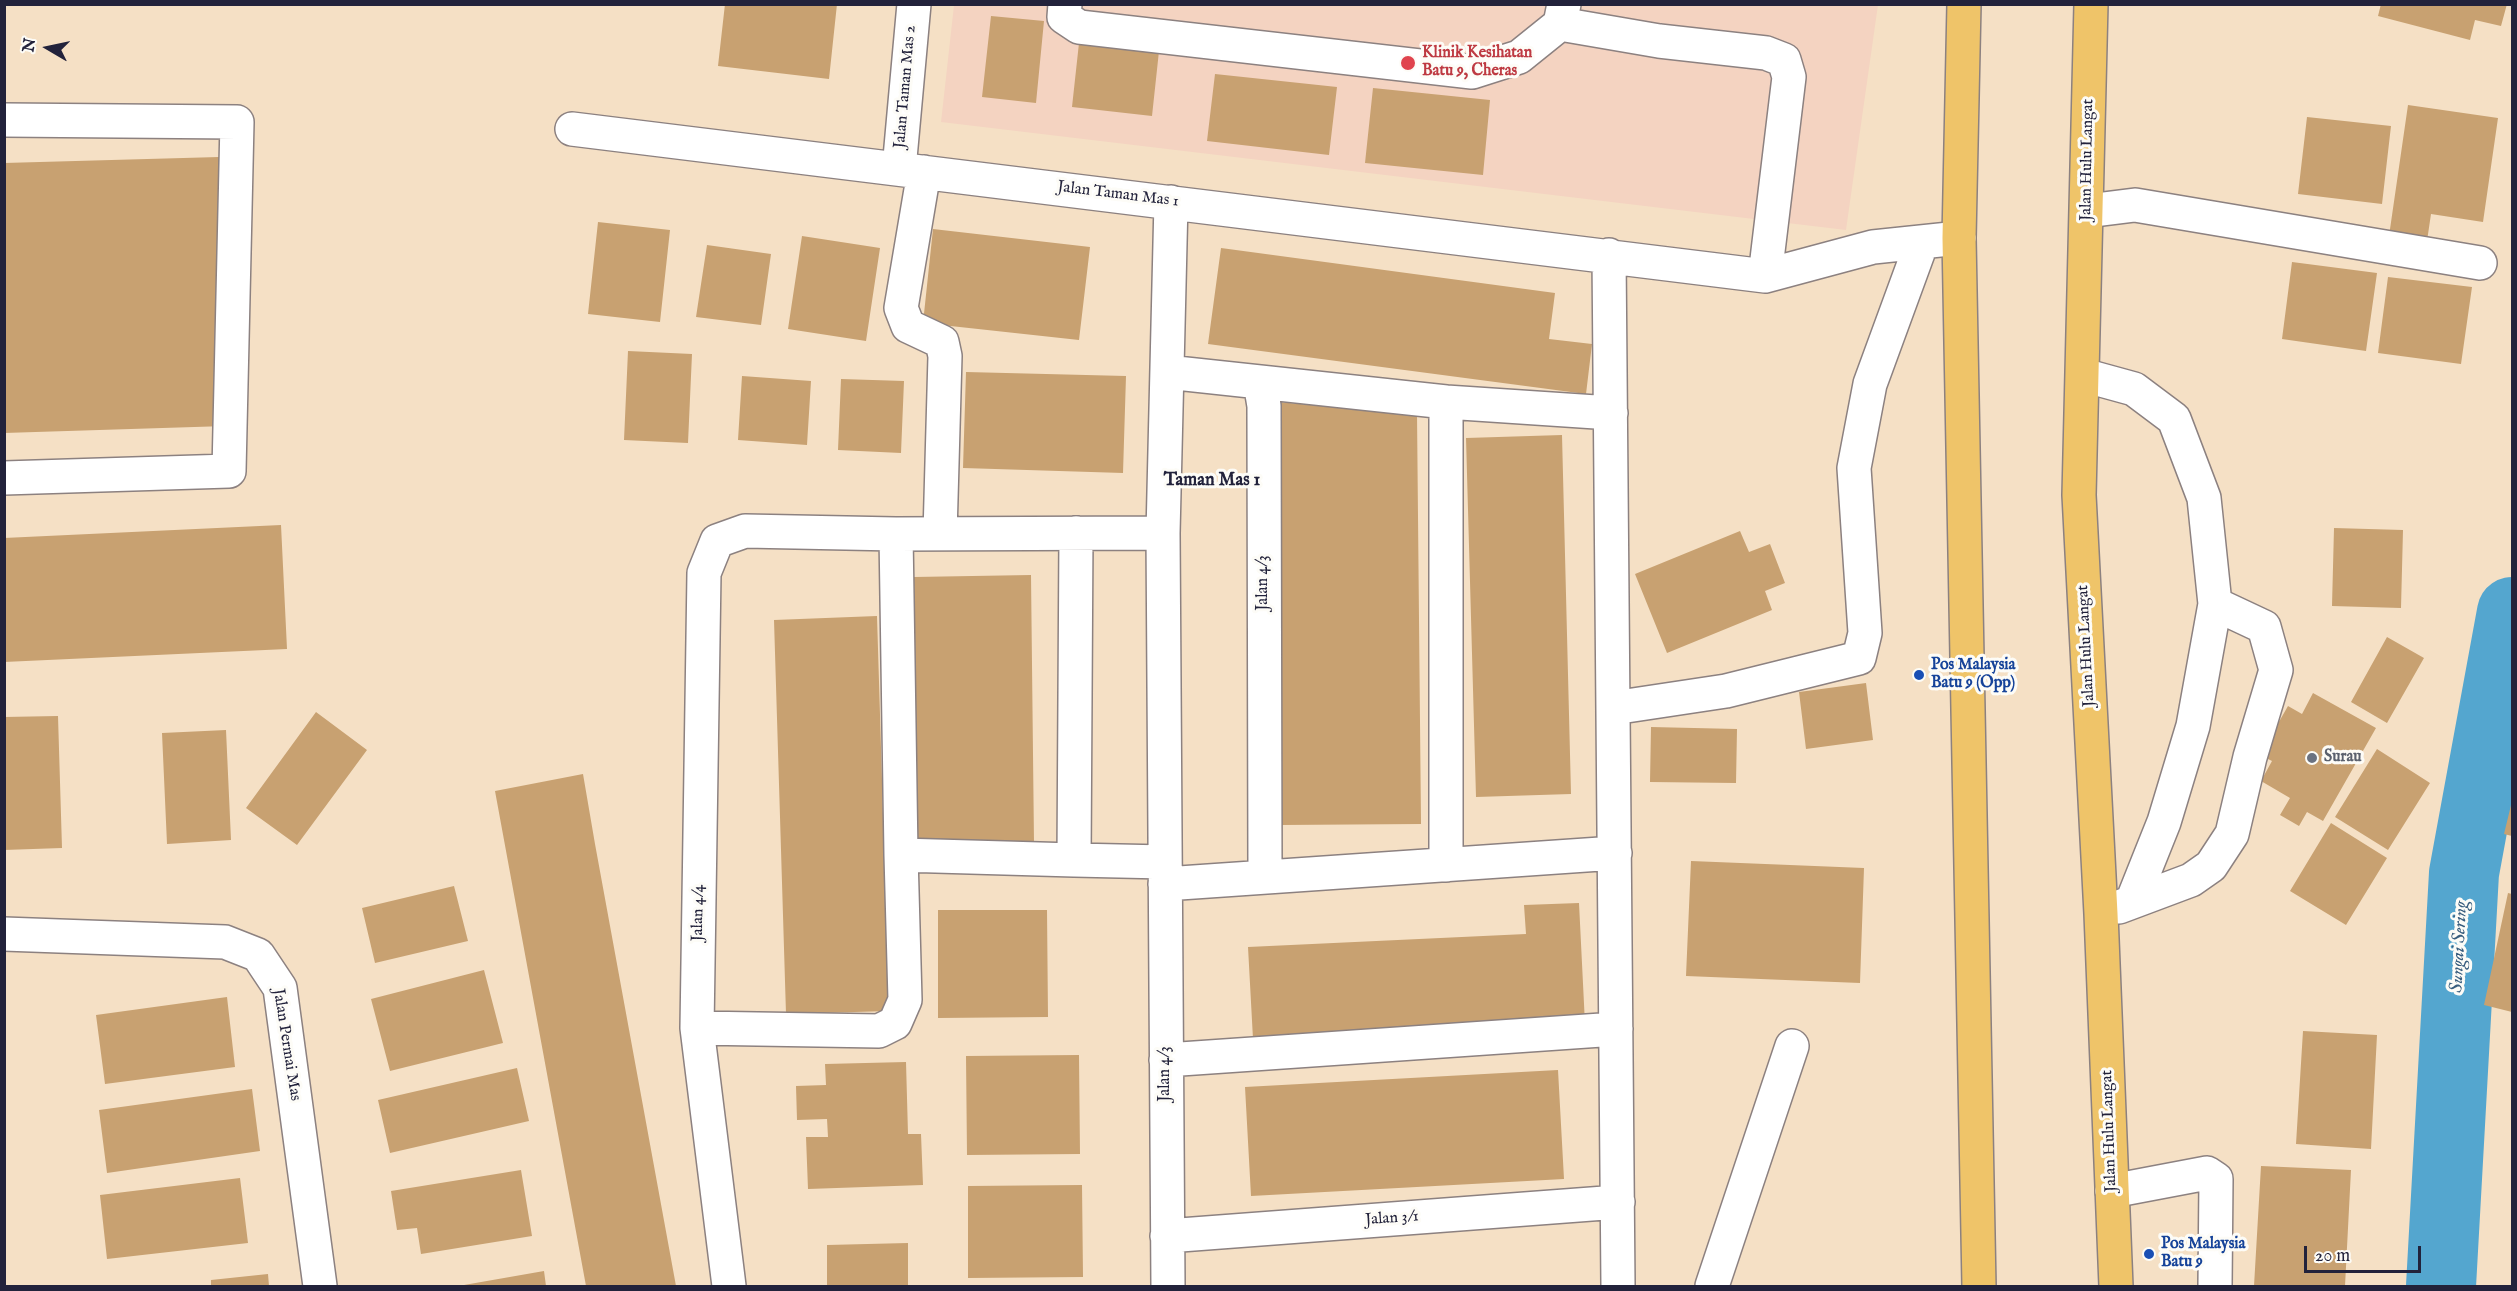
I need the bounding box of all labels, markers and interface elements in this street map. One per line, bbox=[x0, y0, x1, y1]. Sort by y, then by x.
north arrow bbox=[18, 18, 78, 78]
street label: Jalan Taman Mas 2 bbox=[891, 25, 921, 149]
text: N bbox=[19, 37, 41, 54]
place label: Klinik Kesihatan Batu 9, Cheras bbox=[1422, 44, 1532, 82]
marker: Klinik Kesihatan Batu 9, Cheras bbox=[1399, 54, 1417, 72]
street label: Jalan Hulu Langat bbox=[2077, 99, 2099, 221]
street label: Jalan Taman Mas 1 bbox=[1056, 178, 1180, 212]
district label: Taman Mas 1 bbox=[1164, 470, 1260, 492]
street label: Jalan 4/3 bbox=[1254, 555, 1274, 611]
street label: Jalan Hulu Langat bbox=[2074, 585, 2100, 707]
place label: Pos Malaysia Batu 9 (Opp) bbox=[1931, 656, 2015, 694]
marker: Pos Malaysia Batu 9 (Opp) bbox=[1912, 668, 1926, 682]
place label: Surau bbox=[2324, 748, 2362, 768]
marker: Surau bbox=[2305, 751, 2319, 765]
street label: Jalan 4/4 bbox=[689, 884, 709, 942]
water label: Sungai Sering bbox=[2447, 901, 2473, 993]
street label: Jalan Permai Mas bbox=[268, 988, 304, 1102]
street label: Jalan 4/3 bbox=[1156, 1046, 1176, 1102]
street label: Jalan Hulu Langat bbox=[2098, 1070, 2122, 1192]
street label: Jalan 3/1 bbox=[1365, 1208, 1419, 1230]
scale bar bbox=[2307, 1234, 2424, 1272]
place label: Pos Malaysia Batu 9 bbox=[2161, 1235, 2245, 1273]
text: 20 m bbox=[2315, 1245, 2350, 1268]
marker: Pos Malaysia Batu 9 bbox=[2142, 1247, 2156, 1261]

